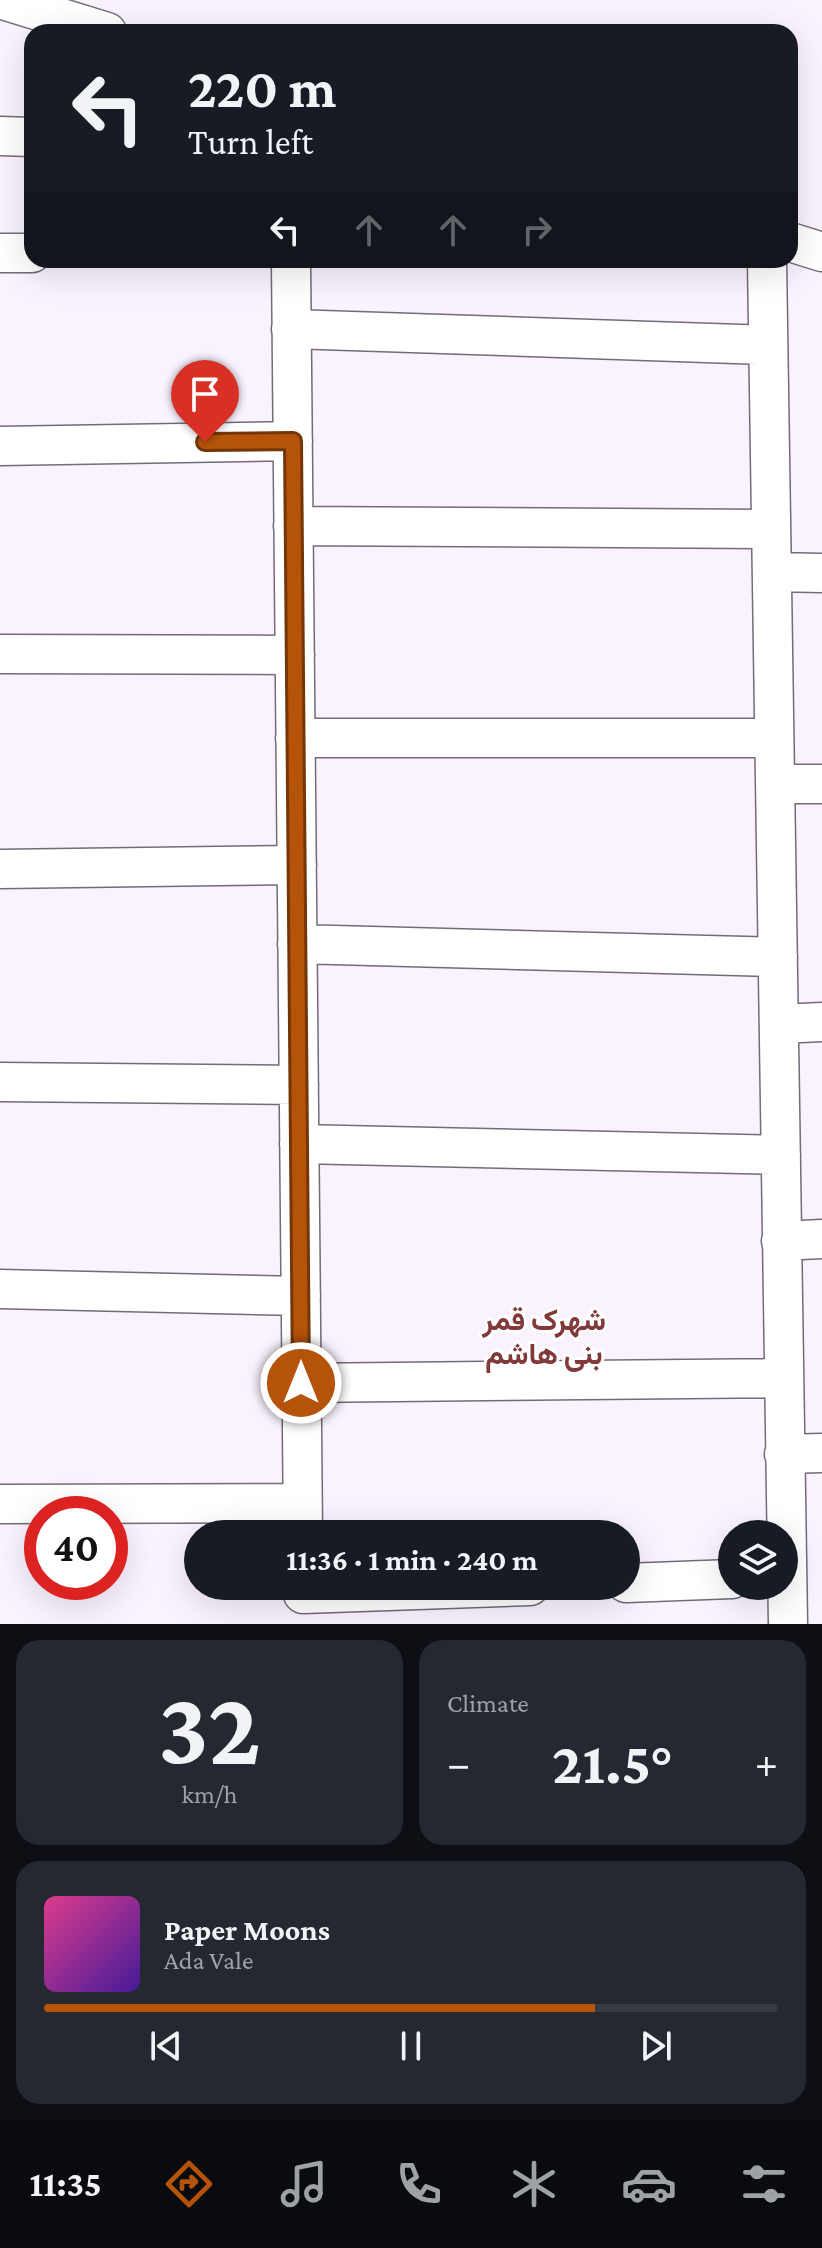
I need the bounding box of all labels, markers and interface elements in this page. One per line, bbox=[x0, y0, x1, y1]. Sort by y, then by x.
icon: left bbox=[56, 56, 160, 160]
text: 220 m bbox=[188, 57, 337, 119]
text: Turn left bbox=[188, 122, 313, 162]
icon: left bbox=[263, 208, 307, 252]
icon: ahead bbox=[347, 208, 391, 252]
icon: ahead bbox=[431, 208, 475, 252]
icon: right bbox=[515, 208, 559, 252]
pin bbox=[171, 360, 239, 442]
icon: arrive bbox=[183, 372, 227, 416]
district label: شهرک قمر بنی هاشم bbox=[481, 1303, 606, 1373]
position arrow bbox=[259, 1341, 343, 1425]
speed limit sign: 40 bbox=[24, 1496, 128, 1600]
map controls bbox=[718, 1520, 798, 1600]
button: layers bbox=[718, 1520, 798, 1600]
text: 11:36 · 1 min · 240 m bbox=[286, 1543, 538, 1576]
text: 32 bbox=[158, 1670, 261, 1785]
text: Climate bbox=[447, 1689, 529, 1718]
text: 21.5° bbox=[552, 1729, 673, 1796]
text: − bbox=[447, 1739, 470, 1787]
text: + bbox=[755, 1739, 778, 1787]
text: km/h bbox=[181, 1780, 238, 1809]
text: Paper Moons bbox=[164, 1913, 330, 1946]
text: Ada Vale bbox=[164, 1946, 253, 1975]
icon: previous bbox=[144, 2024, 188, 2068]
icon: pause bbox=[389, 2024, 433, 2068]
icon: next bbox=[634, 2024, 678, 2068]
icon: directions bbox=[161, 2156, 217, 2212]
icon: music bbox=[276, 2156, 332, 2212]
icon: phone bbox=[391, 2156, 447, 2212]
icon: climate bbox=[506, 2156, 562, 2212]
icon: car bbox=[621, 2156, 677, 2212]
icon: filters bbox=[736, 2156, 792, 2212]
text: 11:35 bbox=[30, 2164, 102, 2204]

